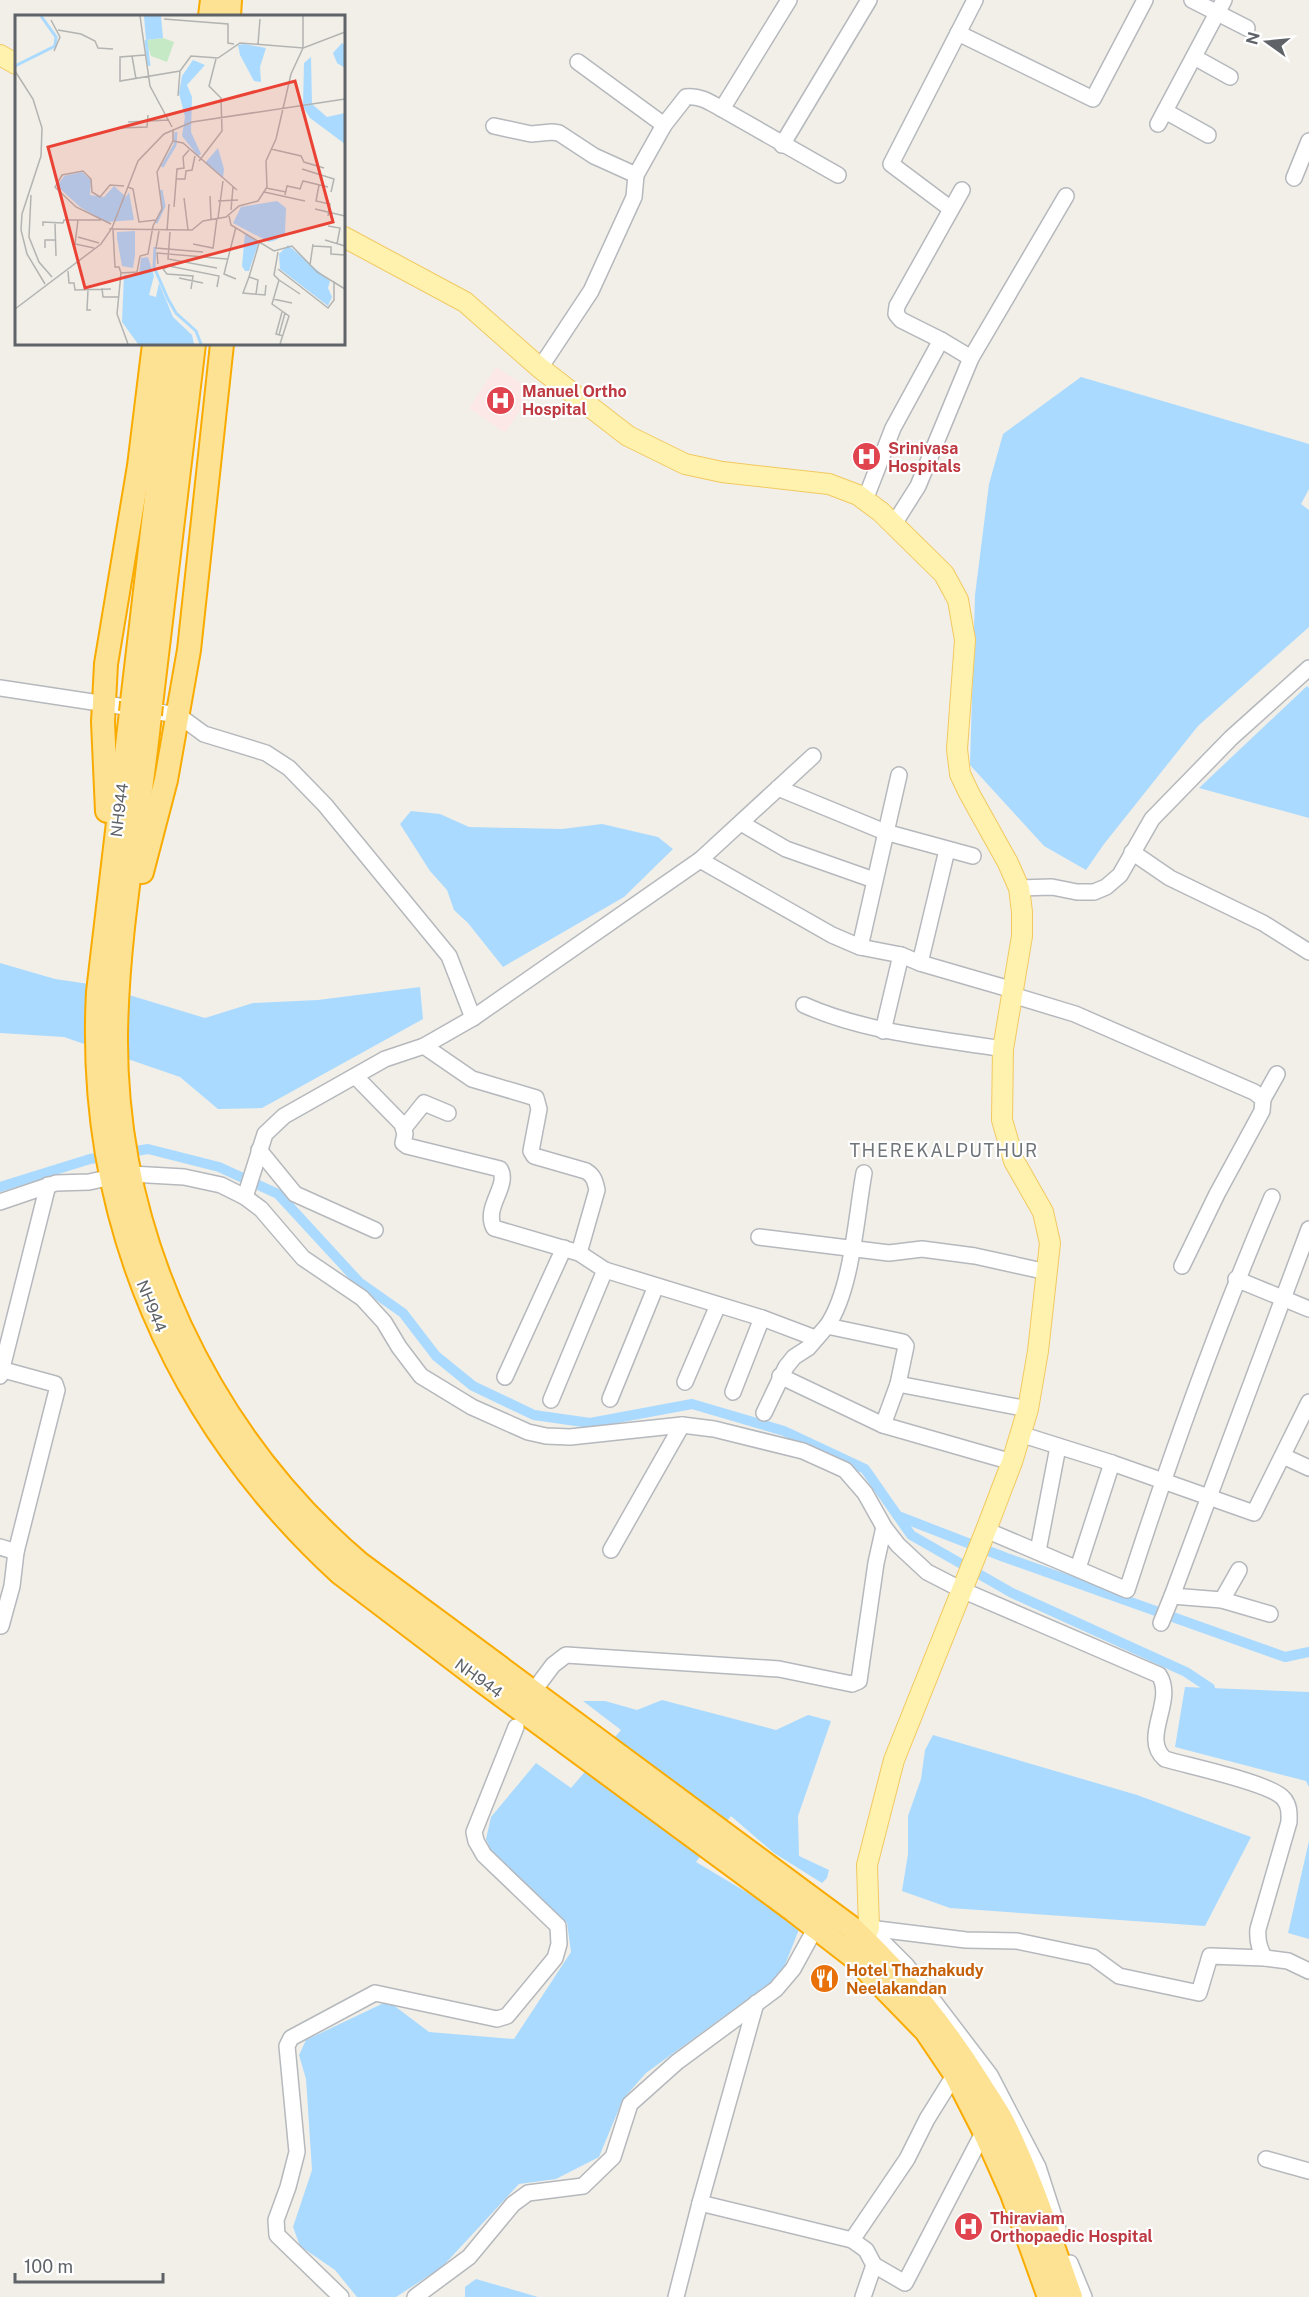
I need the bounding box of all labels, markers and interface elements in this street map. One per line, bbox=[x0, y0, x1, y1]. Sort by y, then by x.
north arrow bbox=[1237, 12, 1297, 72]
inset map bbox=[15, 15, 345, 345]
text: N bbox=[1242, 30, 1264, 47]
place label: Manuel Ortho Hospital bbox=[522, 382, 627, 419]
hospital icon: Manuel Ortho Hospital bbox=[485, 384, 517, 416]
place label: Srinivasa Hospitals bbox=[888, 439, 961, 476]
hospital icon: Srinivasa Hospitals bbox=[851, 441, 883, 473]
street label: NH944 bbox=[107, 782, 132, 838]
district label: THEREKALPUTHUR bbox=[849, 1140, 1039, 1161]
street label: NH944 bbox=[133, 1277, 171, 1335]
street label: NH944 bbox=[451, 1655, 506, 1702]
place label: Hotel Thazhakudy Neelakandan bbox=[846, 1961, 984, 1998]
restaurant icon: Hotel Thazhakudy Neelakandan bbox=[809, 1963, 841, 1995]
place label: Thiraviam Orthopaedic Hospital bbox=[990, 2209, 1153, 2246]
hospital icon: Thiraviam Orthopaedic Hospital bbox=[953, 2211, 985, 2243]
scale bar bbox=[15, 2246, 164, 2284]
text: 100 m bbox=[24, 2256, 73, 2277]

